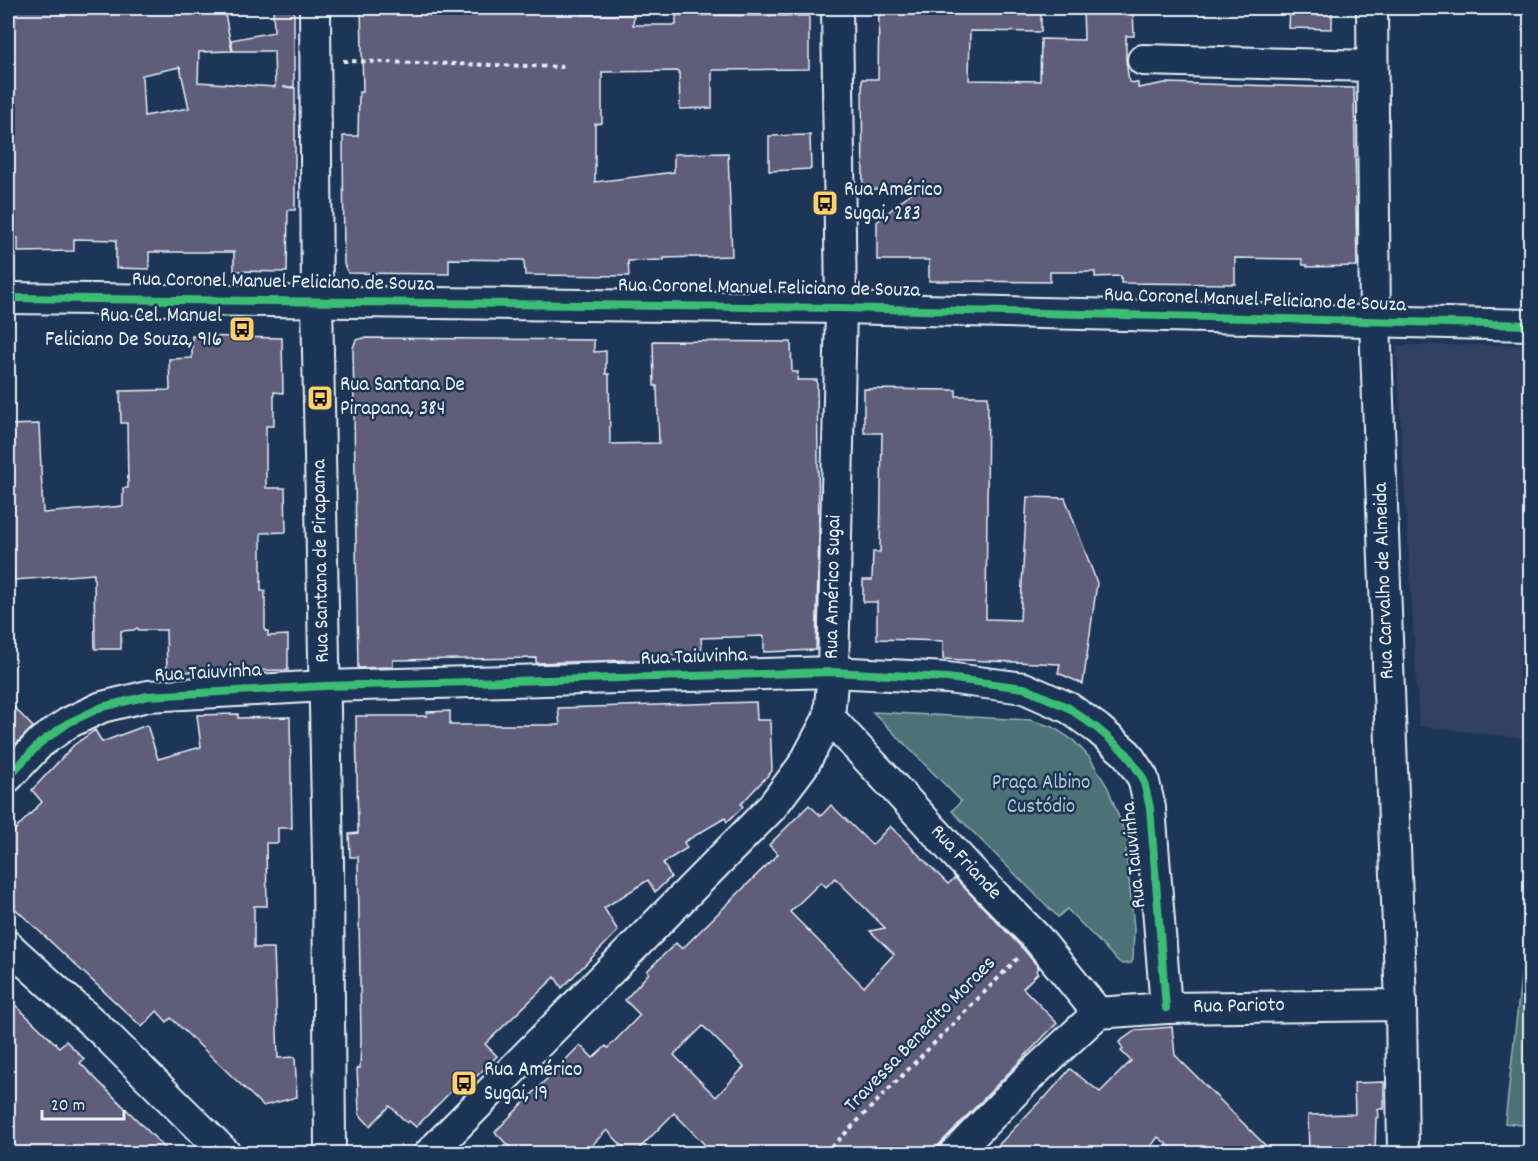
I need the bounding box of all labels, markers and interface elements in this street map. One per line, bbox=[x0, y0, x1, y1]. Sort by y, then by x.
place label: Rua Américo Sugai, 283 bbox=[844, 176, 942, 230]
bus stop icon: Rua Américo Sugai, 283 bbox=[810, 188, 840, 218]
street label: Rua Coronel Manuel Feliciano de Souza bbox=[132, 265, 436, 301]
street label: Rua Coronel Manuel Feliciano de Souza bbox=[618, 271, 922, 307]
street label: Rua Coronel Manuel Feliciano de Souza bbox=[1103, 281, 1408, 321]
place label: Rua Cel. Manuel Feliciano De Souza, 916 bbox=[45, 302, 222, 356]
bus stop icon: Rua Cel. Manuel Feliciano De Souza, 916 bbox=[227, 314, 257, 344]
place label: Rua Santana De Pirapana, 384 bbox=[340, 371, 465, 425]
bus stop icon: Rua Santana De Pirapana, 384 bbox=[305, 383, 335, 413]
street label: Rua Santana de Pirapama bbox=[305, 458, 339, 663]
street label: Rua Carvalho de Almeida bbox=[1367, 481, 1403, 680]
street label: Rua Américo Sugai bbox=[818, 514, 850, 659]
street label: Rua Taiuvinha bbox=[640, 641, 749, 675]
street label: Rua Taiuvinha bbox=[154, 656, 263, 692]
park label: Praça Albino Custódio bbox=[992, 769, 1090, 823]
street label: Rua Taiuvinha bbox=[1114, 799, 1156, 910]
street label: Rua Friande bbox=[922, 819, 1008, 907]
street label: Travessa Benedito Moraes bbox=[838, 950, 1004, 1120]
street label: Rua Parioto bbox=[1193, 991, 1285, 1023]
place label: Rua Américo Sugai, 19 bbox=[484, 1056, 582, 1110]
bus stop icon: Rua Américo Sugai, 19 bbox=[449, 1068, 479, 1098]
scale bar bbox=[42, 1083, 124, 1121]
text: 20 m bbox=[51, 1094, 85, 1119]

